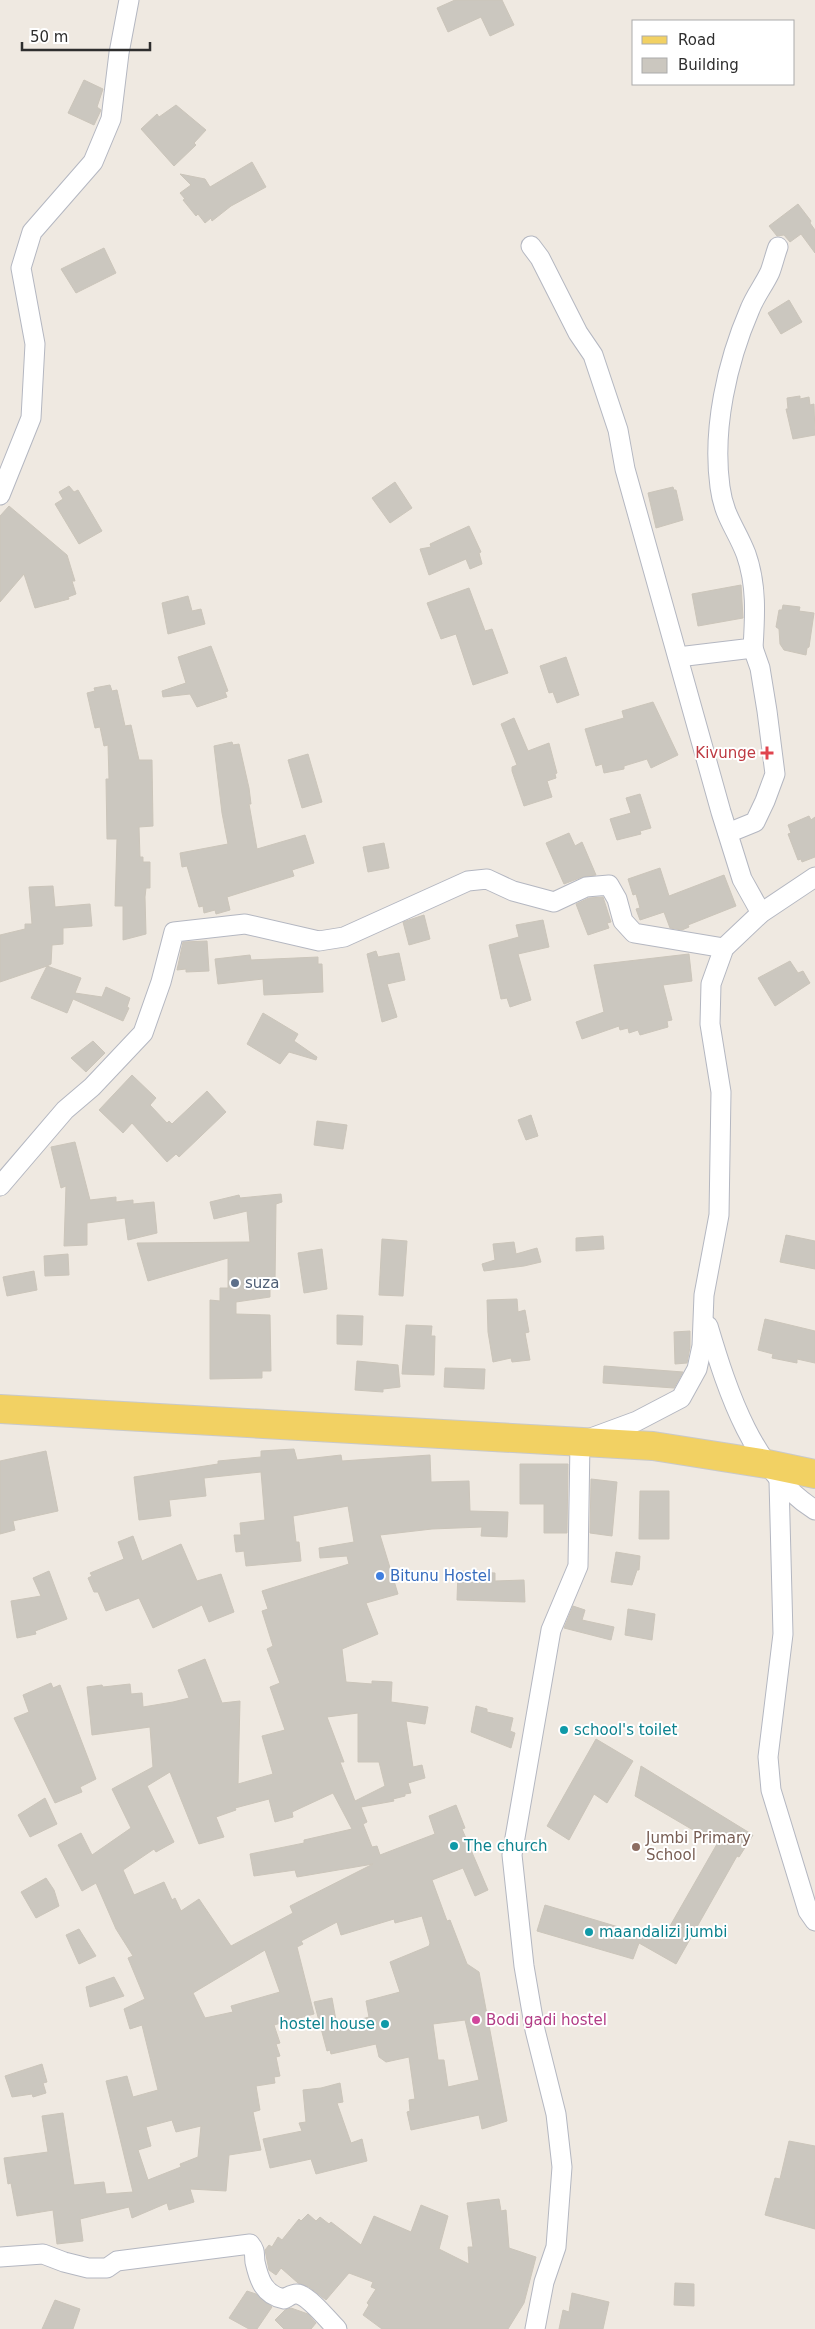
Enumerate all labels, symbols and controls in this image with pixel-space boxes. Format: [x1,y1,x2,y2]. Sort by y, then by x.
scale bar [22,20,150,52]
legend [632,20,795,85]
text: 50 m [30,28,68,46]
text: Road [678,31,716,49]
text: Building [678,56,739,74]
place label: Kivunge [695,744,756,762]
marker: Kivunge [760,746,774,760]
place label: suza [245,1274,279,1292]
marker: suza [229,1277,241,1289]
place label: Bitunu Hostel [390,1567,491,1585]
marker: Bitunu Hostel [374,1570,386,1582]
place label: school's toilet [574,1721,677,1739]
marker: school's toilet [558,1724,570,1736]
place label: Jumbi Primary School [645,1829,751,1864]
place label: The church [463,1837,548,1855]
marker: The church [448,1840,460,1852]
marker: Jumbi Primary School [630,1841,642,1853]
place label: maandalizi jumbi [599,1923,727,1941]
marker: maandalizi jumbi [583,1926,595,1938]
place label: Bodi gadi hostel [486,2011,607,2029]
marker: Bodi gadi hostel [470,2014,482,2026]
place label: hostel house [279,2015,375,2033]
marker: hostel house [379,2018,391,2030]

